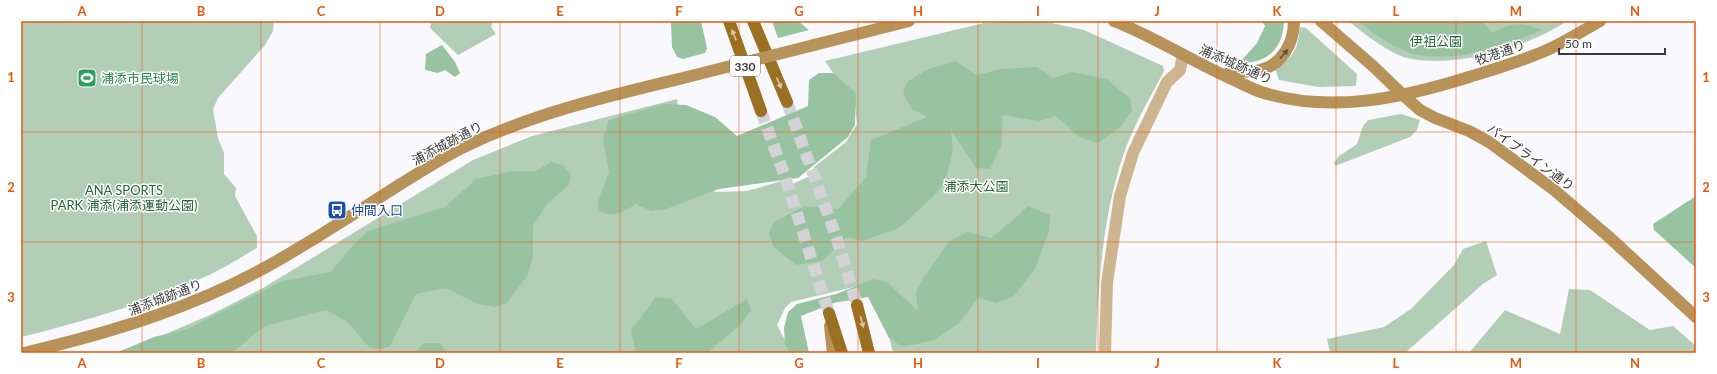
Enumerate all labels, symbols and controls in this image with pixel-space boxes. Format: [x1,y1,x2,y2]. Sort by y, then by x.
text: A [76,3,87,19]
text: B [197,3,206,19]
text: C [317,3,326,19]
text: D [435,3,445,19]
text: E [556,3,564,19]
text: F [675,3,683,19]
text: G [794,3,804,19]
text: H [913,3,923,19]
text: I [1036,3,1040,19]
text: J [1154,3,1160,19]
text: K [1273,3,1283,19]
text: L [1393,3,1400,19]
text: M [1510,3,1522,19]
text: N [1630,3,1640,19]
one-way arrow [730,28,736,40]
scale bar [1559,30,1665,56]
park label: 伊祖公園 [1410,33,1462,49]
street label: 牧港通り [1473,36,1527,68]
text: 50 m [1565,36,1592,51]
street label: 浦添城跡通り [1197,41,1275,87]
one-way arrow [1279,48,1288,59]
road number: 330 [730,56,760,76]
sports icon: 浦添市民球場 [76,67,98,89]
text: 1 [7,69,15,85]
text: 1 [1702,69,1710,85]
place label: 浦添市民球場 [101,70,179,86]
one-way arrow [776,77,782,89]
street label: 浦添城跡通り [409,118,485,168]
street label: パイプライン通り [1484,120,1578,194]
park label: 浦添大公園 [943,178,1009,194]
text: 2 [7,179,15,195]
text: 2 [1702,179,1710,195]
park label: ANA SPORTS PARK 浦添(浦添運動公園) [51,182,198,213]
bus stop icon: 仲間入口 [326,199,348,221]
place label: 仲間入口 [351,202,403,218]
street label: 浦添城跡通り [126,276,204,318]
text: 3 [7,289,15,305]
text: 3 [1702,289,1710,305]
one-way arrow [859,316,865,328]
text: A [76,355,87,371]
text: B [197,355,206,371]
text: C [317,355,326,371]
text: D [435,355,445,371]
text: E [556,355,564,371]
text: F [675,355,683,371]
text: G [794,355,804,371]
text: H [913,355,923,371]
text: I [1036,355,1040,371]
text: J [1154,355,1160,371]
text: K [1273,355,1283,371]
text: L [1393,355,1400,371]
text: M [1510,355,1522,371]
text: N [1630,355,1640,371]

